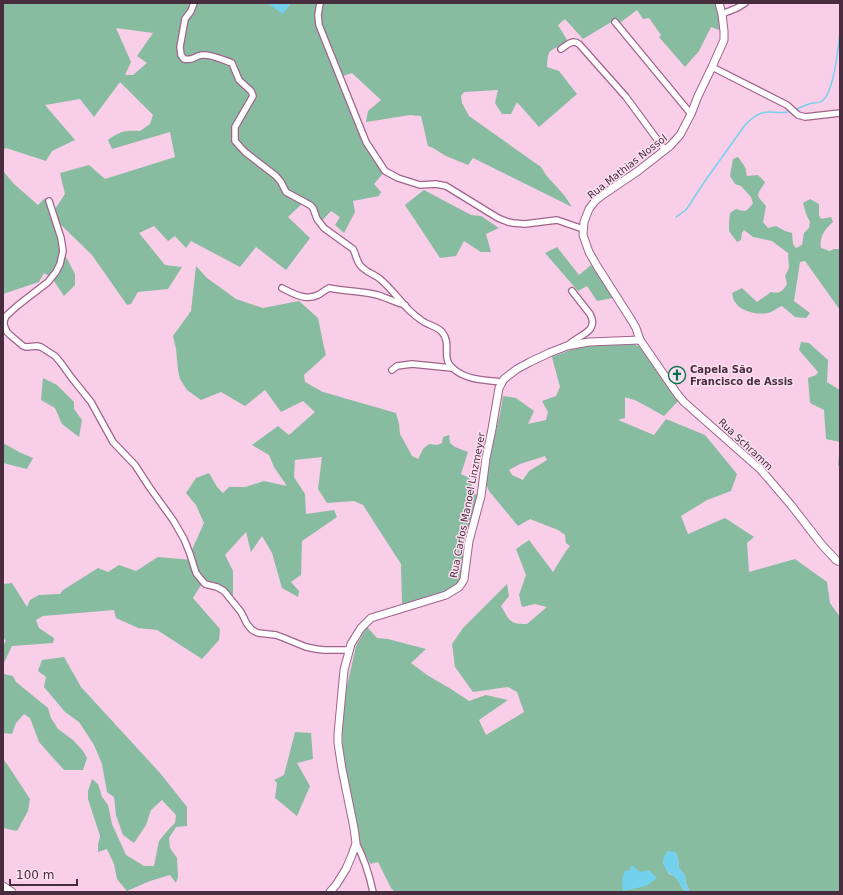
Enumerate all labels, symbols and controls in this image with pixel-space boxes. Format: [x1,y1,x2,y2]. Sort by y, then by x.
street label: Rua Mathias Nossol [586,132,669,201]
place label: Capela São Francisco de Assis [690,364,793,387]
church icon: Capela São Francisco de Assis [667,365,687,385]
street label: Rua Schramm [716,416,775,472]
street label: Rua Carlos Manoel Linzmeyer [448,431,487,579]
scale bar [10,861,77,887]
text: 100 m [16,868,54,882]

